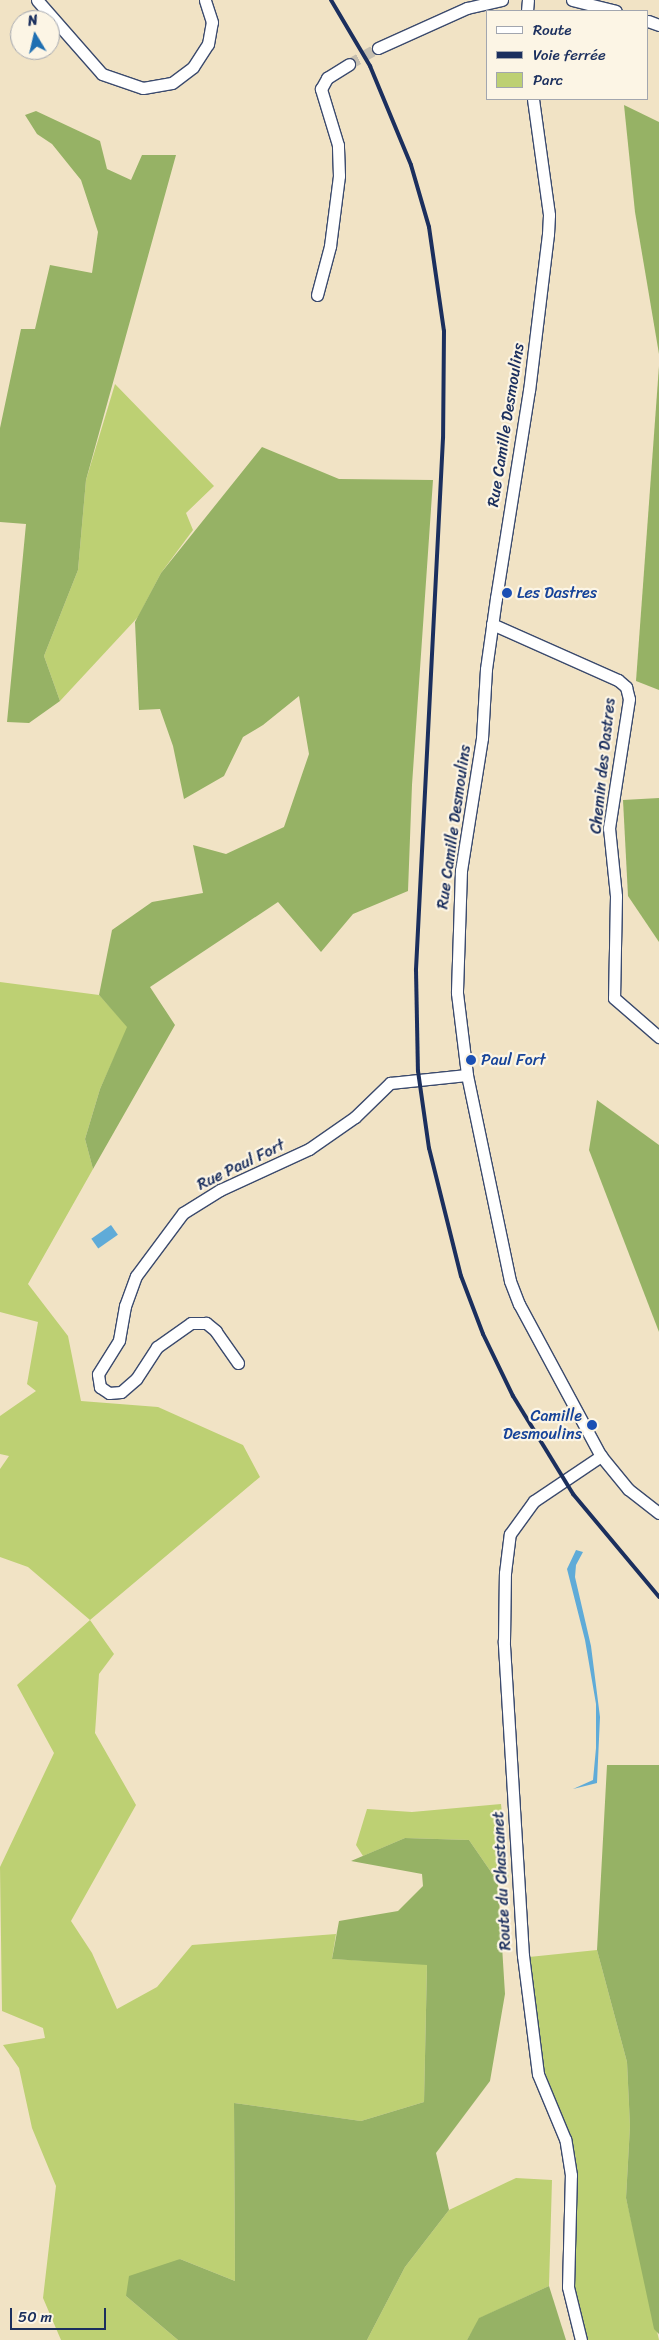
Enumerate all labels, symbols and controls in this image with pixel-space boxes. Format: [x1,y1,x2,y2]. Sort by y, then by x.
text: N [26,8,39,34]
north arrow [10,10,60,60]
legend [487,10,649,100]
text: Route [533,17,572,43]
text: Voie ferrée [533,42,606,68]
text: Parc [533,67,563,93]
street label: Rue Camille Desmoulins [484,342,528,508]
place label: Les Dastres [517,583,598,603]
marker: Les Dastres [501,587,513,599]
street label: Chemin des Dastres [586,696,620,836]
street label: Rue Camille Desmoulins [433,744,475,910]
place label: Paul Fort [481,1050,546,1070]
marker: Paul Fort [465,1054,477,1066]
street label: Rue Paul Fort [194,1135,288,1195]
place label: Camille Desmoulins [503,1406,582,1444]
marker: Camille Desmoulins [586,1419,598,1431]
street label: Route du Chastanet [489,1812,515,1950]
scale bar [12,2298,109,2330]
text: 50 m [18,2304,52,2330]

